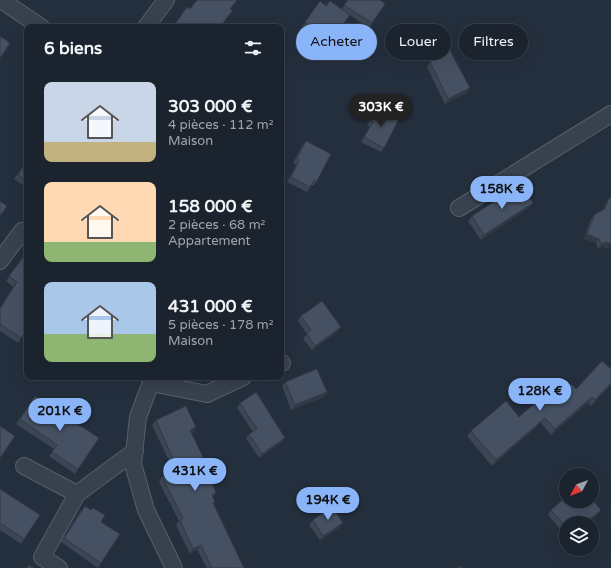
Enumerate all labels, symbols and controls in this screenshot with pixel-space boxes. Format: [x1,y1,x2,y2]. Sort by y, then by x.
chip: Acheter [296,24,377,60]
chip: Louer [385,24,451,60]
chip: Filtres [459,24,528,60]
icon: filters [242,37,264,59]
text: 6 biens [44,38,102,59]
pin: 303K € [348,94,414,128]
text: 303 000 € [168,96,253,117]
icon: home [76,98,124,146]
text: 303K € [358,99,404,115]
text: 4 pièces · 112 m² [168,117,274,133]
text: Maison [168,133,213,149]
pin: 158K € [469,176,535,210]
text: 158K € [479,181,525,197]
text: 158 000 € [168,196,253,217]
icon: home [76,198,124,246]
text: 2 pièces · 68 m² [168,217,265,233]
text: Appartement [168,233,251,249]
text: 431 000 € [168,296,253,317]
icon: home [76,298,124,346]
text: 5 pièces · 178 m² [168,317,274,333]
text: Maison [168,333,213,349]
pin: 128K € [507,378,573,412]
text: 128K € [517,383,563,399]
pin: 201K € [27,398,93,432]
text: 201K € [37,403,83,419]
pin: 431K € [162,458,228,492]
text: 431K € [172,463,218,479]
north arrow [559,468,599,508]
map controls [559,468,599,556]
pin: 194K € [295,487,361,521]
text: 194K € [305,492,351,508]
button: layers [559,516,599,556]

